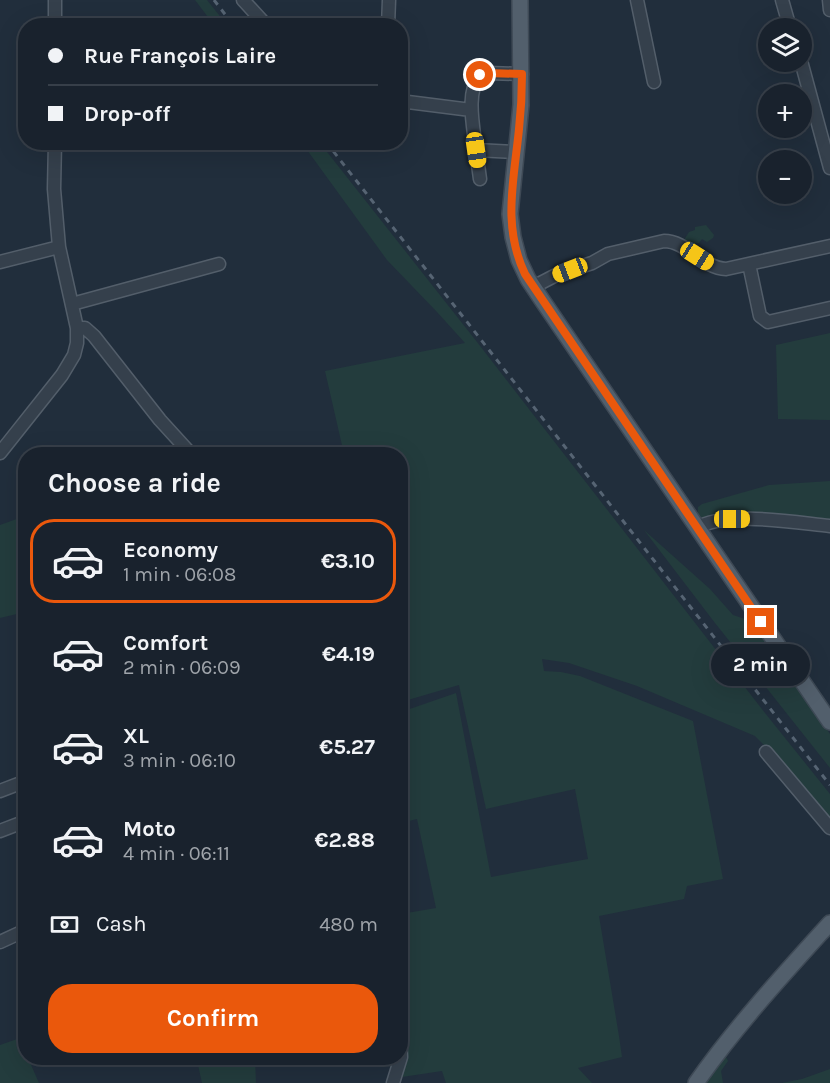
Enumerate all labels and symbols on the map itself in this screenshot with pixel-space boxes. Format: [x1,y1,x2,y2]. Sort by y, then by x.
route start [466,61,493,88]
car [465,131,487,169]
car [677,239,717,273]
car [550,255,590,285]
car [714,510,750,528]
route end [747,608,774,635]
callout: 2 min [712,643,810,685]

